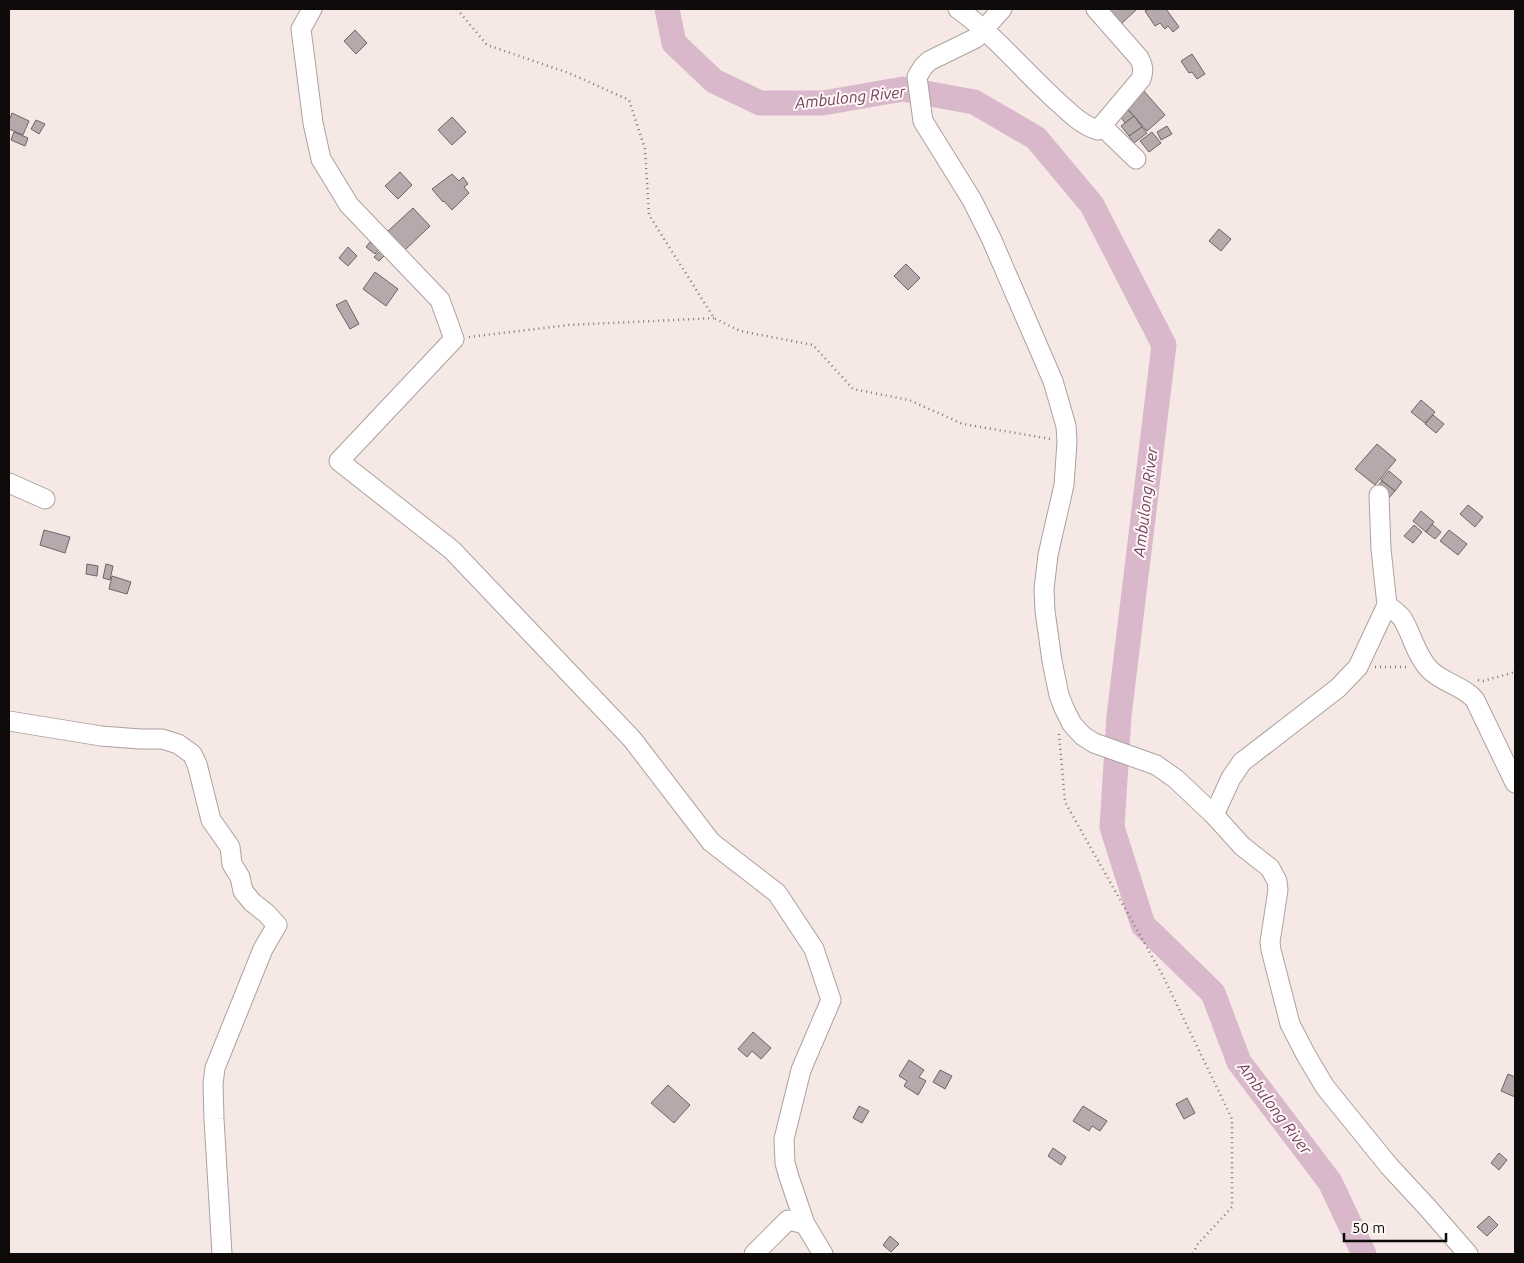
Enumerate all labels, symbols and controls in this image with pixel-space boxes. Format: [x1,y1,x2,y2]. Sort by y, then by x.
water label: Ambulong River [793,82,907,112]
water label: Ambulong River [1129,445,1161,559]
water label: Ambulong River [1234,1058,1316,1158]
scale bar [1344,1210,1446,1242]
text: 50 m [1352,1219,1385,1236]

